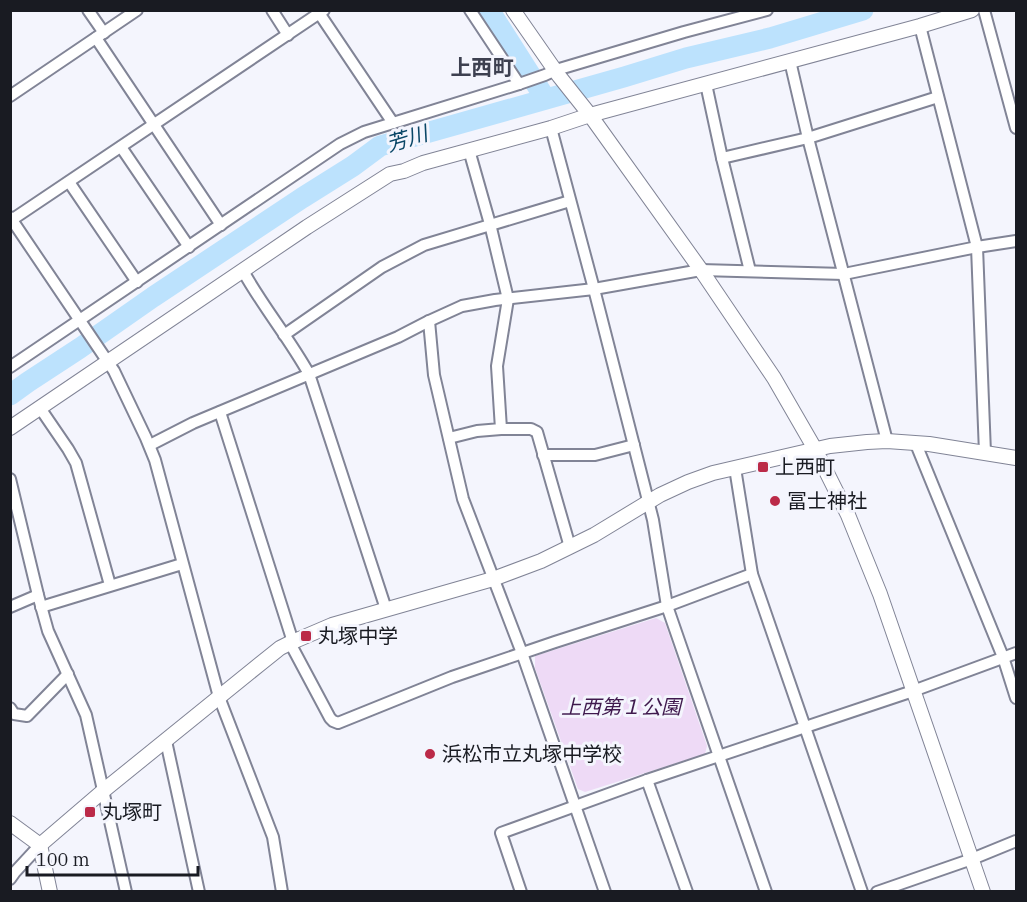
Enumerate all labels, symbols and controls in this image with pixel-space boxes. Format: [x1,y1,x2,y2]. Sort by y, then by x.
district label: 上西町 [451,53,514,81]
water label: 芳川 [383,118,433,158]
place label: 上西町 [775,453,835,480]
marker: 上西町 [756,460,770,474]
place label: 冨士神社 [787,487,867,514]
marker: 冨士神社 [768,494,782,508]
place label: 丸塚中学 [318,622,398,649]
marker: 丸塚中学 [299,629,313,643]
park label: 上西第１公園 [561,693,684,720]
place label: 浜松市立丸塚中学校 [442,740,622,767]
marker: 浜松市立丸塚中学校 [423,747,437,761]
place label: 丸塚町 [102,798,162,825]
marker: 丸塚町 [83,805,97,819]
scale bar [27,839,198,877]
text: 100 m [36,848,90,871]

